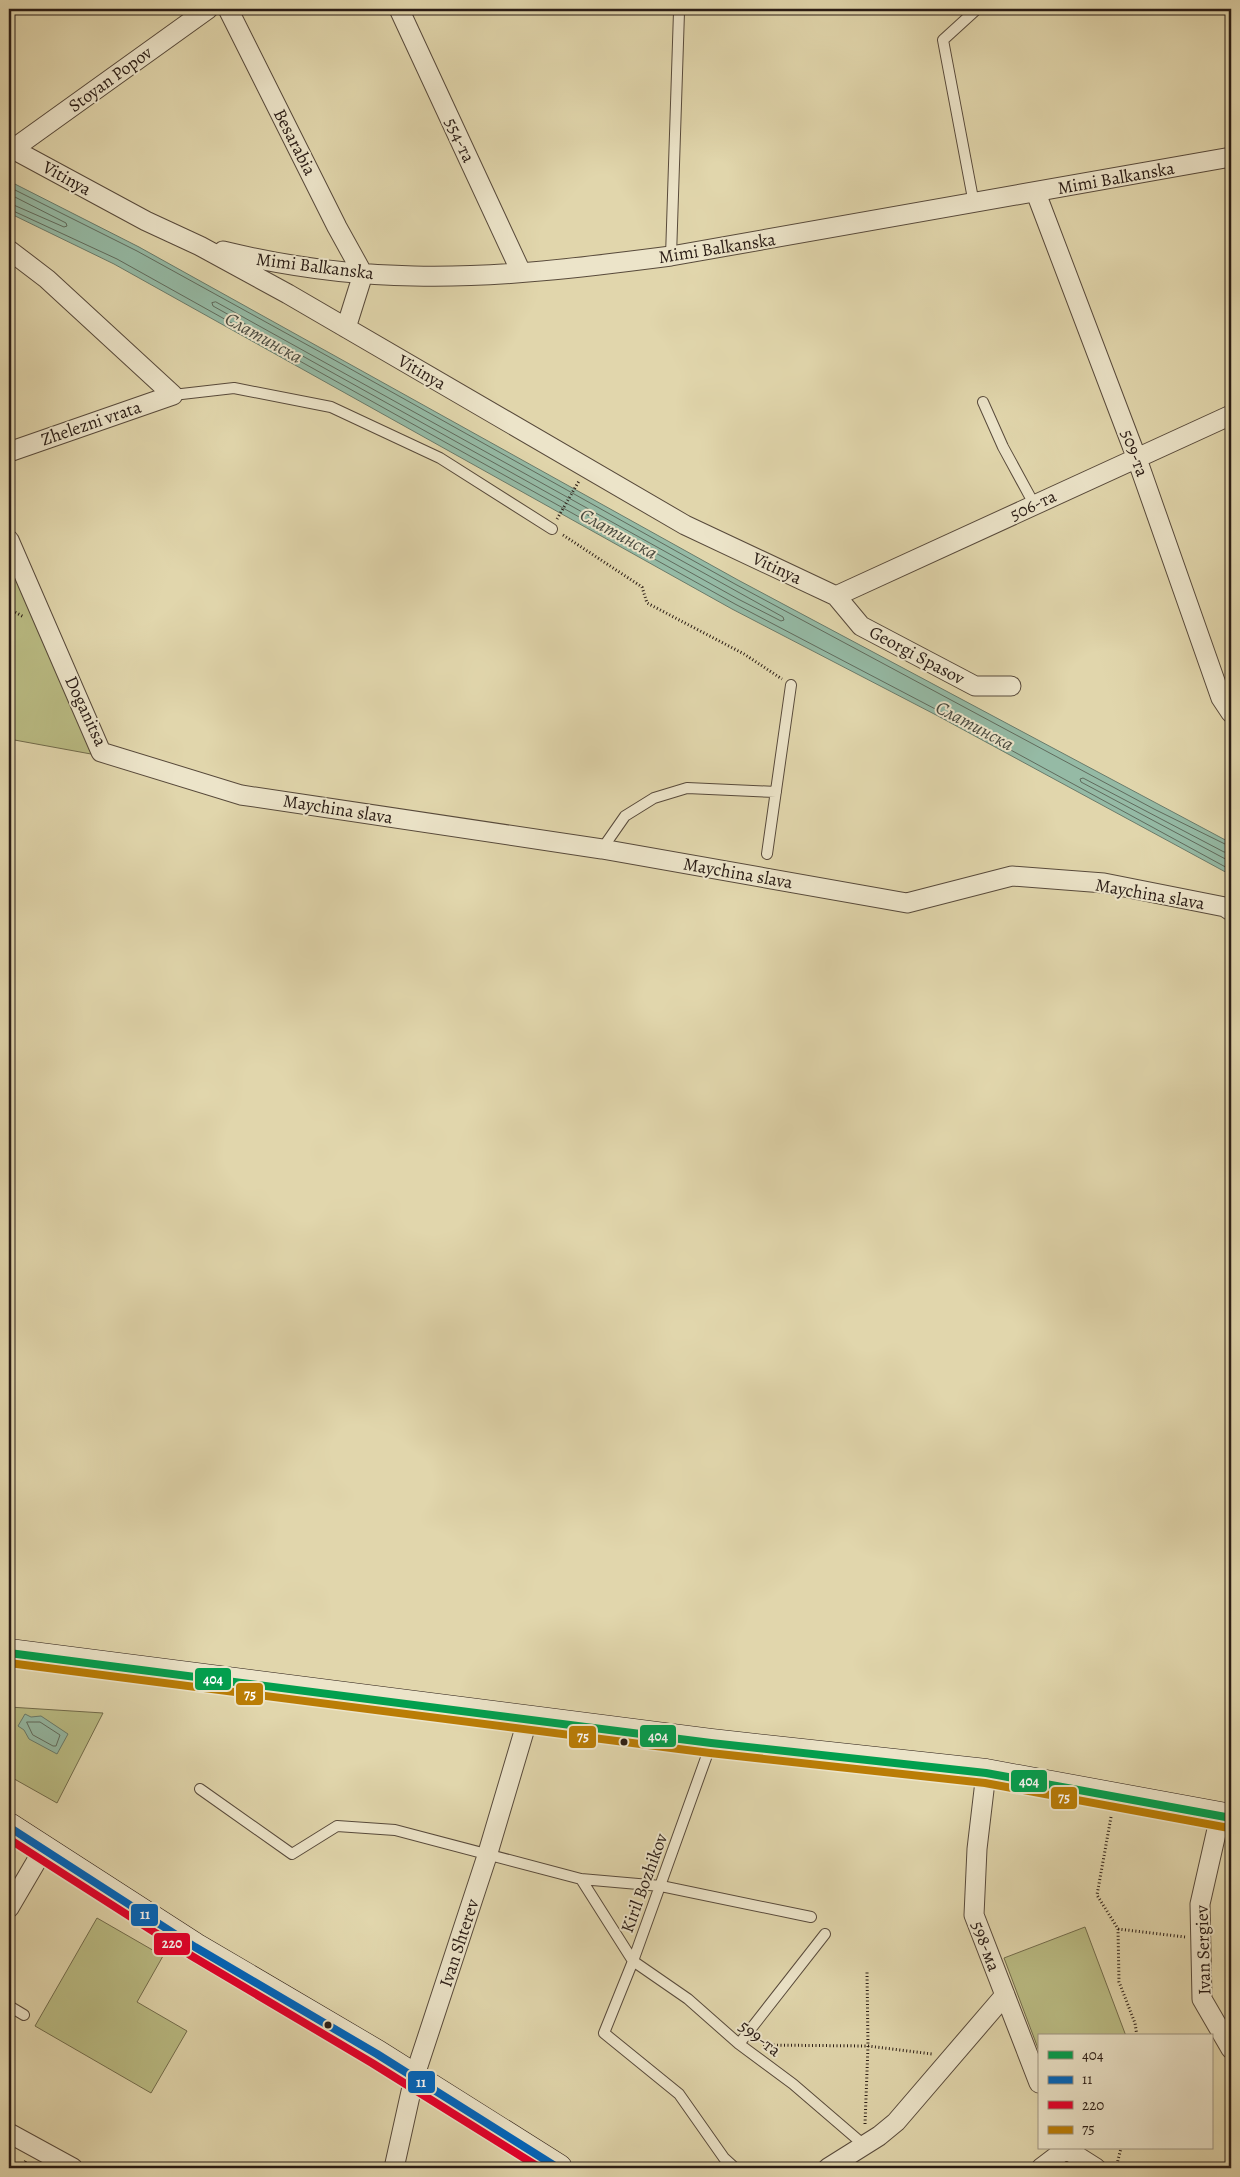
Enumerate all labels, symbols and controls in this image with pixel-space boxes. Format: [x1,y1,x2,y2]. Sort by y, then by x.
street label: Stoyan Popov [63,40,157,118]
street label: Besarabia [268,104,322,180]
street label: 554-та [439,114,481,167]
street label: Vitinya [38,154,96,201]
street label: Mimi Balkanska [1056,156,1177,200]
street label: Mimi Balkanska [657,227,778,269]
street label: Mimi Balkanska [255,247,376,285]
water label: Слатинска [220,306,307,370]
street label: Vitinya [393,348,451,396]
street label: Zhelezni vrata [38,394,145,451]
street label: 509-та [1115,426,1155,481]
street label: 506-та [1006,484,1061,526]
water label: Слатинска [575,502,662,566]
street label: Vitinya [747,546,806,590]
street label: Georgi Spasov [865,620,970,691]
street label: Doganitsa [59,672,113,751]
water label: Слатинска [931,694,1018,757]
street label: Maychina slava [281,788,395,830]
street label: Maychina slava [681,852,795,895]
street label: Maychina slava [1093,873,1207,916]
line badge: 404 [194,1667,232,1691]
text: 404 [203,1670,224,1689]
line badge: 75 [235,1682,264,1706]
text: 75 [244,1685,256,1704]
line badge: 404 [639,1724,677,1748]
line badge: 75 [568,1725,597,1749]
text: 75 [577,1727,589,1746]
text: 404 [648,1727,669,1746]
unlabelled marker [619,1737,629,1747]
line badge: 404 [1010,1769,1048,1793]
text: 404 [1019,1772,1040,1791]
line badge: 75 [1050,1786,1078,1810]
text: 75 [1058,1788,1070,1807]
street label: Kiril Bozhikov [615,1829,673,1936]
street label: Ivan Shterev [433,1895,485,1990]
line badge: 11 [130,1903,159,1927]
street label: Ivan Sergiev [1189,1904,1217,1995]
text: 11 [140,1905,150,1924]
street label: 598-ма [966,1918,1006,1975]
line badge: 220 [153,1932,191,1956]
text: 220 [162,1934,182,1953]
street label: 599-та [734,2014,787,2062]
unlabelled marker [323,2020,333,2030]
legend [1038,2034,1212,2150]
text: 404 [1082,2045,1104,2065]
text: 11 [1082,2069,1092,2089]
line badge: 11 [407,2070,436,2094]
text: 11 [416,2073,426,2092]
text: 220 [1082,2095,1104,2115]
text: 75 [1082,2119,1095,2139]

